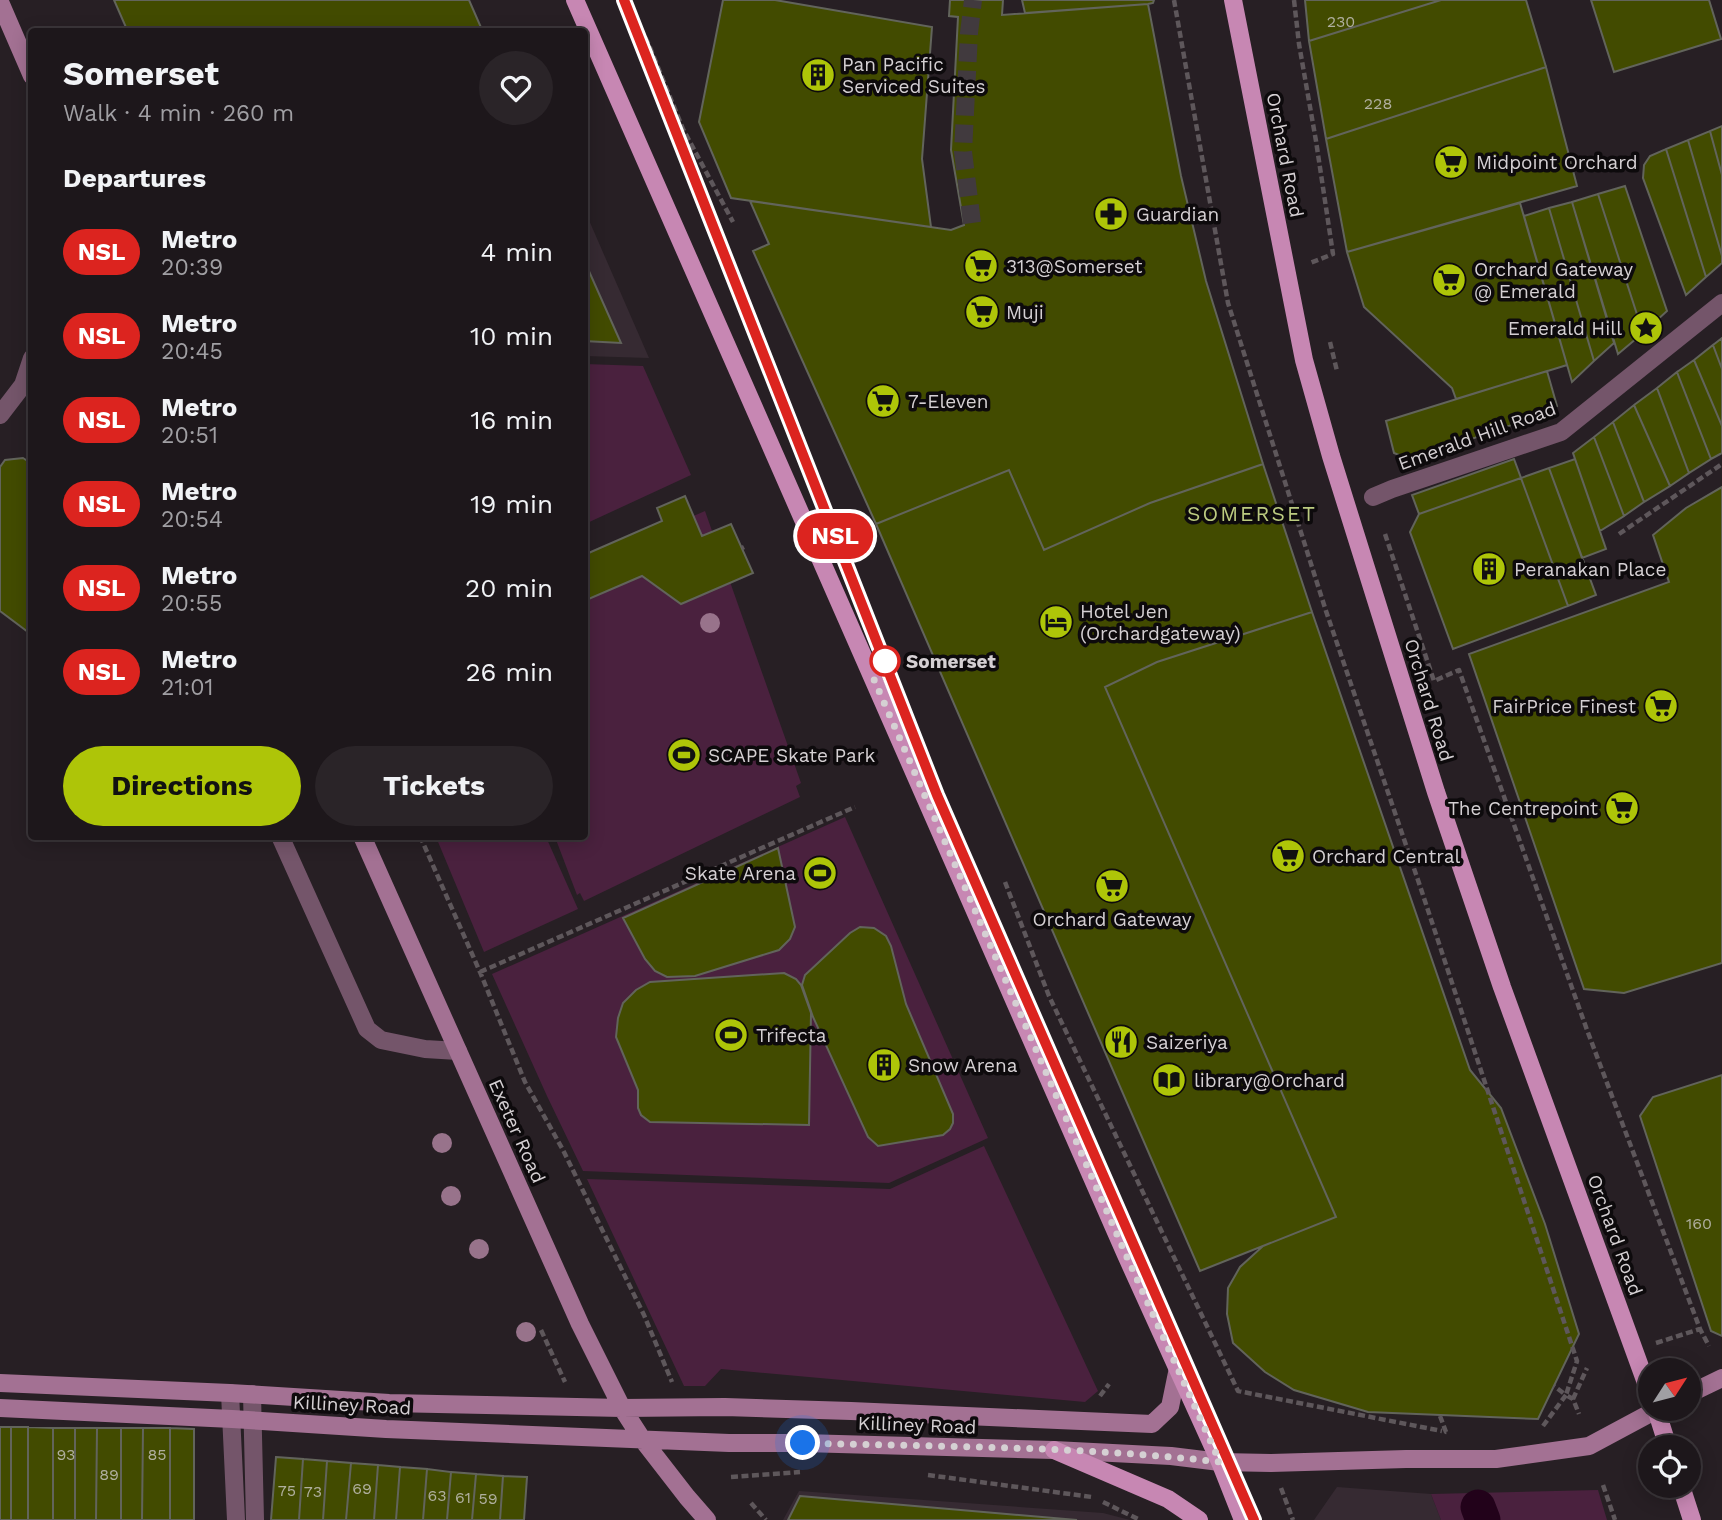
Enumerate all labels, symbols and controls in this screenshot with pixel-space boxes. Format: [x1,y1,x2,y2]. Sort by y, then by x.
house number: 230 [1327,12,1355,31]
button: heart [479,51,553,125]
place label: Pan Pacific Serviced Suites [842,53,986,98]
text: Somerset [63,54,219,93]
building icon: Pan Pacific Serviced Suites [799,56,837,94]
street label: Orchard Road [1262,90,1308,220]
house number: 228 [1364,94,1392,113]
text: Walk · 4 min · 260 m [63,100,294,127]
supermarket icon: Midpoint Orchard [1432,143,1470,181]
place label: Midpoint Orchard [1476,151,1638,174]
text: Departures [63,163,206,193]
pharmacy icon: Guardian [1092,195,1130,233]
place label: Guardian [1136,203,1219,226]
text: Metro [161,224,237,254]
text: 4 min [480,237,553,267]
text: NSL [78,238,125,266]
supermarket icon: 313@Somerset [962,247,1000,285]
text: 20:39 [161,254,223,281]
place label: 313@Somerset [1006,255,1142,278]
place label: Orchard Gateway @ Emerald [1474,258,1633,303]
supermarket icon: Orchard Gateway @ Emerald [1430,261,1468,299]
supermarket icon: Muji [963,293,1001,331]
place label: Muji [1006,301,1044,324]
text: Metro [161,308,237,338]
place icon: Emerald Hill [1627,309,1665,347]
place label: Emerald Hill [1508,317,1622,340]
text: 10 min [470,321,553,351]
text: NSL [78,322,125,350]
text: 20:45 [161,338,223,365]
supermarket icon: 7-Eleven [864,382,902,420]
place label: 7-Eleven [908,390,989,413]
text: Metro [161,392,237,422]
street label: Emerald Hill Road [1395,397,1559,475]
text: 16 min [470,405,553,435]
text: NSL [78,406,125,434]
text: 20:51 [161,422,218,449]
text: Metro [161,476,237,506]
text: 19 min [470,489,553,519]
text: NSL [78,490,125,518]
district label: SOMERSET [1187,501,1317,526]
text: 20:54 [161,506,223,533]
line badge: NSL [795,513,875,559]
text: NSL [811,522,859,550]
building icon: Peranakan Place [1470,550,1508,588]
place label: Peranakan Place [1514,558,1666,581]
text: Metro [161,560,237,590]
text: 20 min [465,573,553,603]
text: NSL [78,574,125,602]
text: 20:55 [161,590,222,617]
place label: Hotel Jen (Orchardgateway) [1080,600,1241,645]
hotel icon: Hotel Jen (Orchardgateway) [1037,603,1075,641]
street label: Orchard Road [1399,636,1459,764]
text: Metro [161,644,237,674]
marker: Somerset [870,646,900,676]
place label: Somerset [906,650,996,673]
text: 26 min [465,657,553,687]
text: NSL [78,658,125,686]
text: 21:01 [161,674,213,701]
supermarket icon: FairPrice Finest [1642,687,1680,725]
place label: FairPrice Finest [1492,695,1636,718]
sports icon: SCAPE Skate Park [665,736,703,774]
place label: SCAPE Skate Park [708,744,876,767]
button: Directions [63,746,301,826]
button: Tickets [315,746,553,826]
supermarket icon: The Centrepoint [1603,789,1641,827]
place label: The Centrepoint [1448,797,1598,820]
supermarket icon: Orchard Central [1269,837,1307,875]
place label: Orchard Central [1312,845,1460,868]
sports icon: Skate Arena [801,854,839,892]
place label: Skate Arena [685,862,796,885]
supermarket icon: Orchard Gateway [1093,867,1131,905]
place label: Orchard Gateway [1032,908,1192,931]
sports icon: Trifecta [712,1016,750,1054]
restaurant icon: Saizeriya [1102,1023,1140,1061]
place label: Trifecta [756,1024,827,1047]
place label: Saizeriya [1146,1031,1228,1054]
building icon: Snow Arena [865,1046,903,1084]
place label: Snow Arena [908,1054,1018,1077]
library icon: library@Orchard [1150,1061,1188,1099]
place label: library@Orchard [1194,1069,1345,1092]
street label: Exeter Road [484,1075,550,1187]
street label: Orchard Road [1582,1171,1648,1299]
house number: 160 [1686,1214,1712,1233]
north arrow [1638,1358,1701,1421]
map controls [1638,1358,1701,1498]
street label: Killiney Road [292,1390,412,1420]
street label: Killiney Road [857,1411,977,1439]
your location [785,1425,820,1460]
button: locate [1638,1435,1701,1498]
house number: 93 [57,1445,75,1464]
house number: 85 [147,1445,167,1464]
house number: 89 [99,1465,119,1484]
house number: 69 [352,1479,372,1498]
house number: 75 [278,1481,296,1500]
house number: 73 [304,1482,322,1501]
house number: 63 [427,1486,447,1505]
house number: 61 [455,1488,471,1507]
house number: 59 [478,1489,498,1508]

